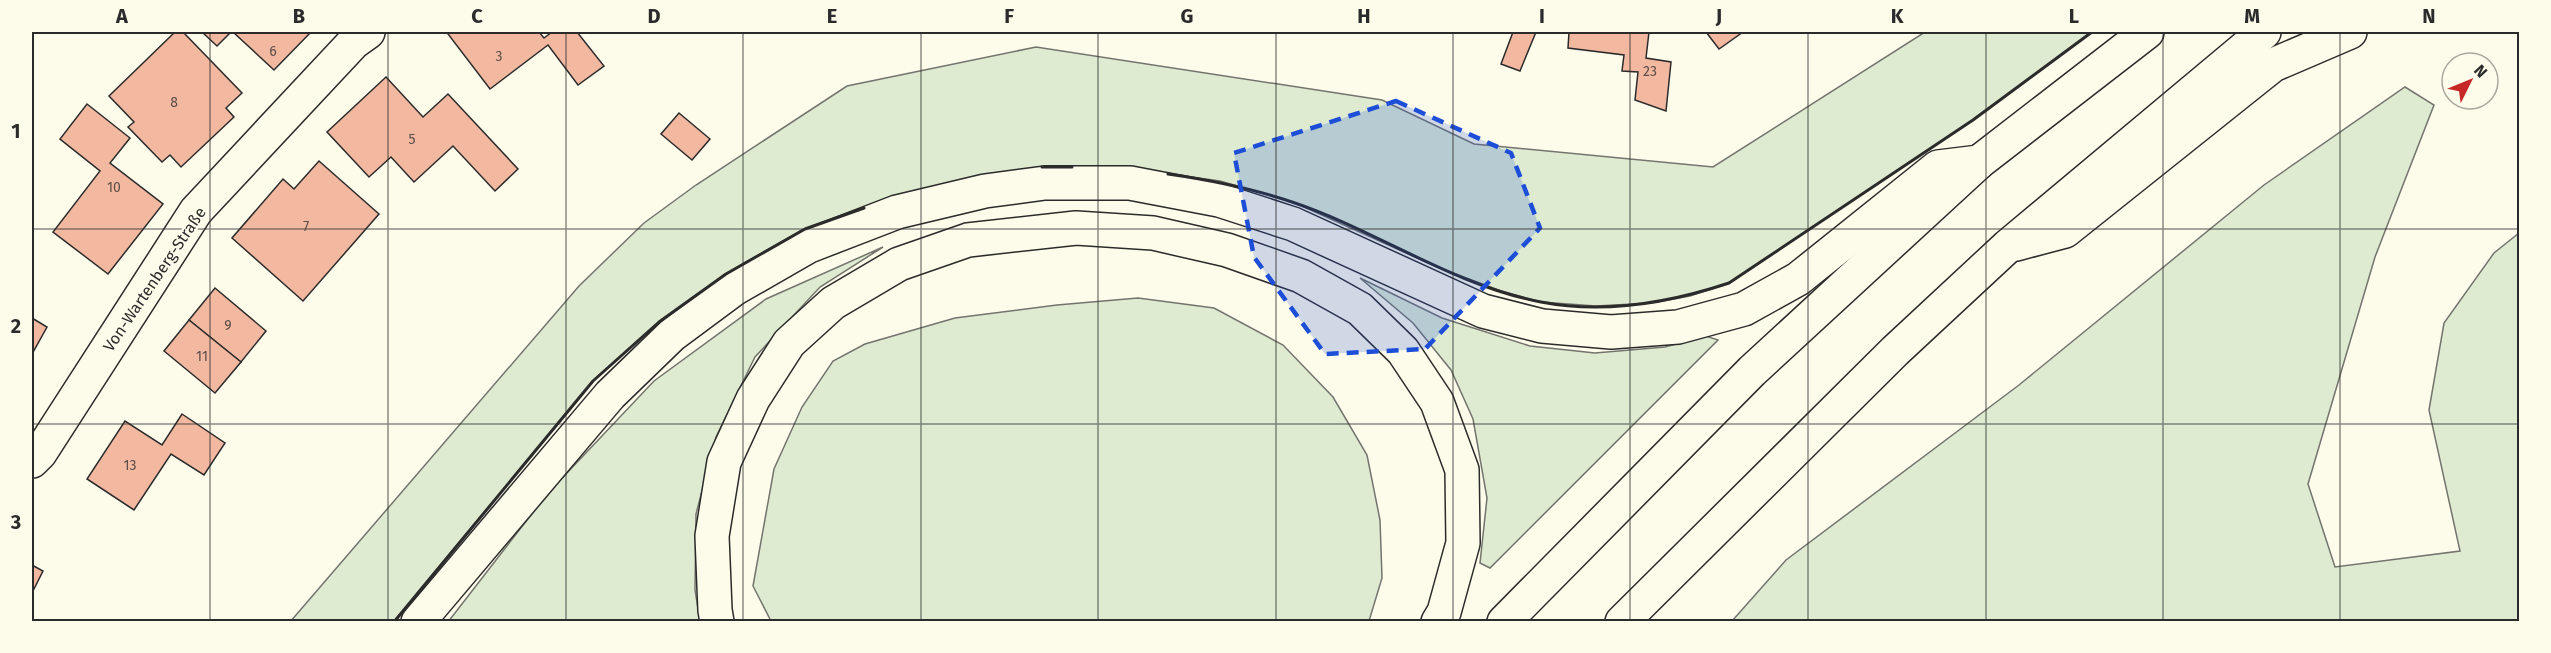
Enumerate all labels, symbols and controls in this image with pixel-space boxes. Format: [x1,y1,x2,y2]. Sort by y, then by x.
text: A [115,4,129,28]
text: B [293,4,305,28]
text: C [471,4,483,28]
text: D [647,4,661,28]
text: E [827,4,837,28]
text: F [1004,4,1014,28]
text: G [1181,4,1193,28]
text: H [1357,4,1371,28]
text: I [1539,4,1545,28]
text: J [1715,4,1722,28]
text: K [1891,4,1904,28]
text: L [2069,4,2079,28]
text: M [2244,4,2260,28]
text: N [2422,4,2436,28]
house number: 6 [269,43,277,60]
house number: 3 [496,48,503,65]
north arrow [2440,51,2500,111]
text: N [2470,61,2491,81]
house number: 23 [1643,63,1657,80]
house number: 8 [170,94,178,111]
text: 1 [11,119,21,143]
house number: 5 [408,131,416,148]
house number: 10 [107,179,121,196]
street label: Von-Wartenberg-Straße [99,203,210,355]
house number: 7 [303,218,309,235]
text: 2 [11,314,21,338]
house number: 9 [224,317,232,334]
house number: 11 [196,348,208,365]
house number: 13 [123,457,137,474]
text: 3 [10,510,21,534]

